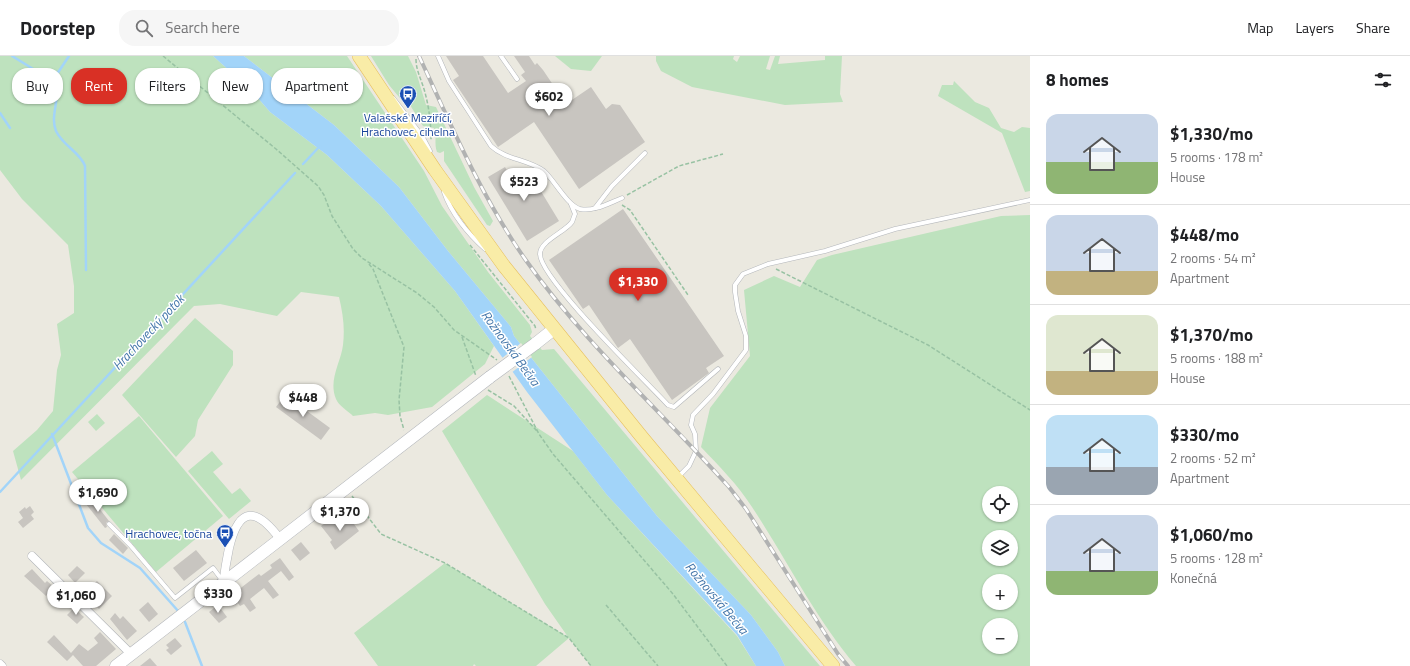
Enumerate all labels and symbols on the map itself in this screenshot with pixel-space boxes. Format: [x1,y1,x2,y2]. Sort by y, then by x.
pin: $602 [525,83,573,117]
bus stop icon: Valašské Meziříčí, Hrachovec, cihelna [398,84,418,109]
place label: Valašské Meziříčí, Hrachovec, cihelna [361,108,455,141]
pin: $523 [500,168,548,202]
pin: $1,330 [605,268,671,302]
water label: Hrachovecký potok [108,288,190,374]
water label: Rožnovská Bečva [477,306,546,391]
pin: $448 [279,384,327,418]
pin: $1,690 [65,479,131,513]
pin: $1,370 [307,498,373,532]
bus stop icon: Hrachovec, točna [215,523,235,548]
place label: Hrachovec, točna [125,524,212,543]
water label: Rožnovská Bečva [681,557,754,640]
pin: $330 [194,580,242,614]
pin: $1,060 [43,582,109,616]

